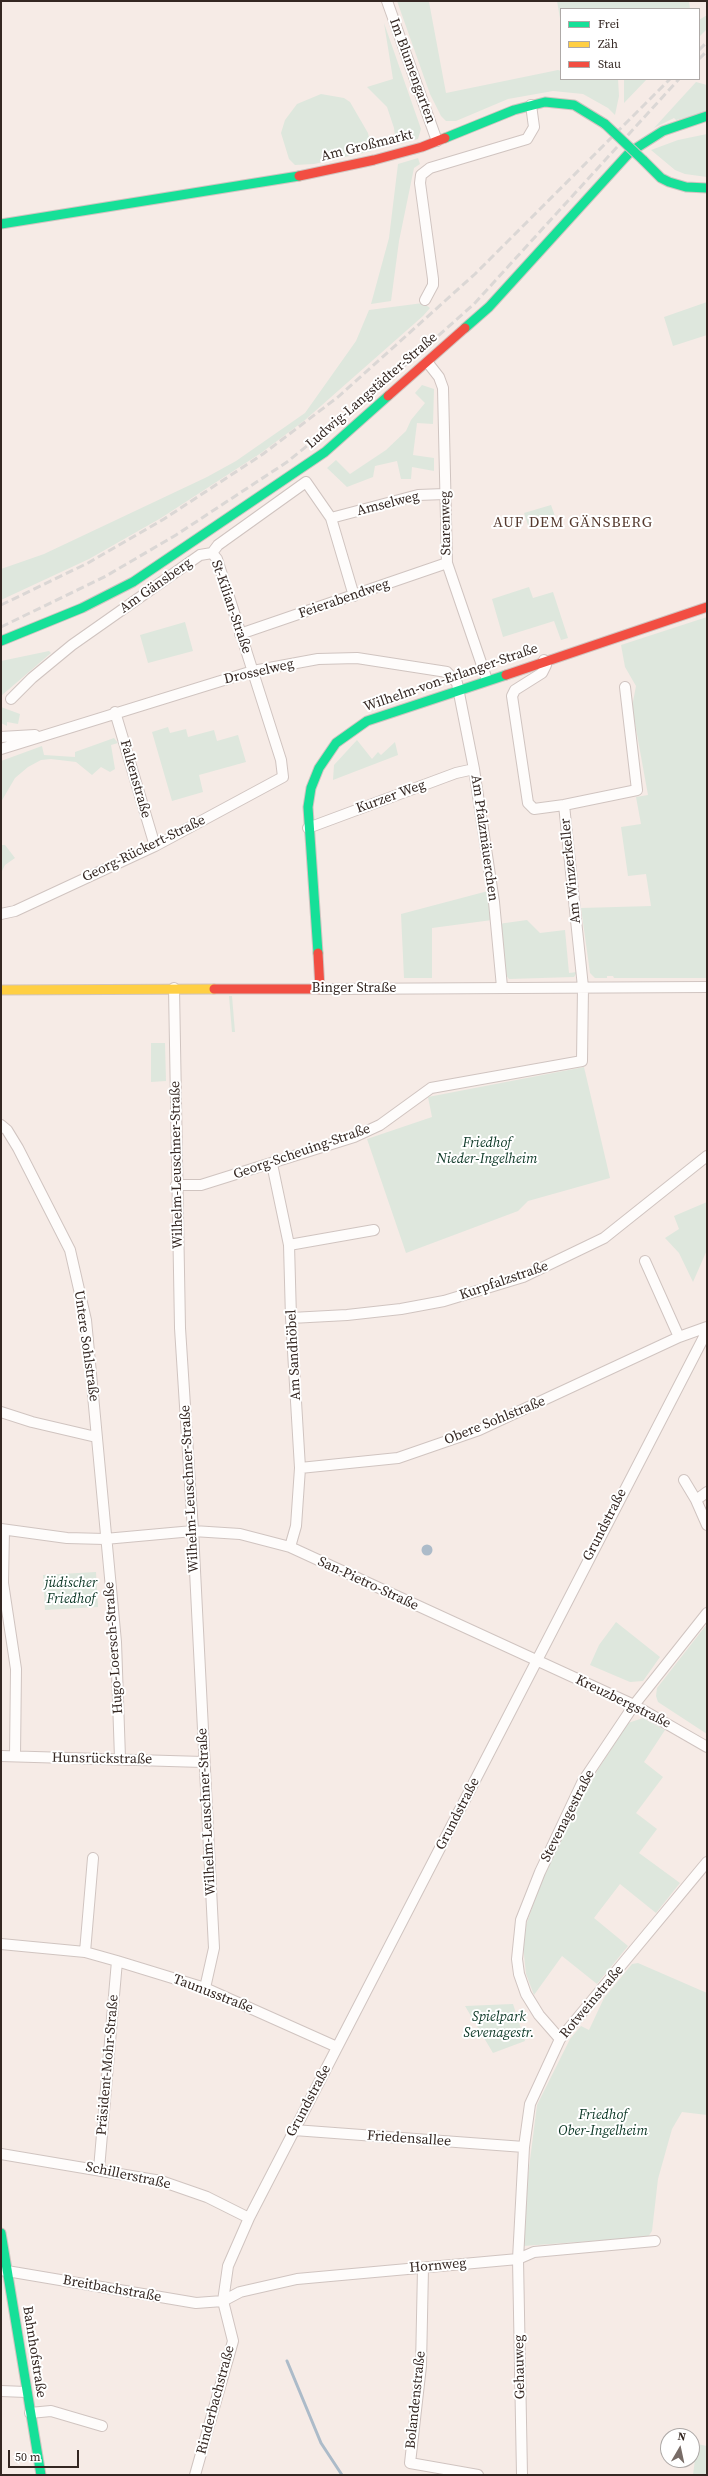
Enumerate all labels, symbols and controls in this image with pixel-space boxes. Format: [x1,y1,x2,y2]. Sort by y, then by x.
legend [560,8,700,80]
street label: Im Blumengarten [385,16,439,126]
text: Frei [598,16,619,32]
text: Zäh [598,36,618,52]
text: Stau [598,56,621,72]
street label: Am Großmarkt [319,126,415,166]
street label: Ludwig-Langstädter-Straße [303,329,441,453]
street label: Amselweg [355,488,421,520]
street label: Starenweg [437,491,455,555]
district label: AUF DEM GÄNSBERG [493,514,653,532]
street label: Am Gänsberg [117,555,195,617]
street label: St-Kilian-Straße [207,558,255,656]
street label: Feierabendweg [296,576,392,622]
street label: Wilhelm-von-Erlanger-Straße [362,640,540,716]
street label: Drosselweg [222,656,296,688]
street label: Falkenstraße [116,738,154,820]
street label: Am Pfalzmäuerchen [467,774,501,902]
street label: Kurzer Weg [354,777,428,817]
street label: Georg-Rückert-Straße [80,812,208,886]
street label: Am Winzerkeller [557,817,585,925]
street label: Binger Straße [312,980,396,996]
street label: Wilhelm-Leuschner-Straße [167,1081,187,1249]
street label: Georg-Scheuing-Straße [231,1121,373,1183]
park label: Friedhof Nieder-Ingelheim [437,1135,537,1168]
street label: Kurpfalzstraße [457,1258,551,1304]
street label: Untere Sohlstraße [70,1289,102,1403]
street label: Am Sandhöbel [283,1309,305,1401]
street label: Obere Sohlstraße [442,1393,548,1449]
street label: Wilhelm-Leuschner-Straße [177,1405,203,1573]
street label: Grundstraße [580,1486,630,1564]
street label: San-Pietro-Straße [315,1553,421,1615]
park label: jüdischer Friedhof [45,1575,97,1608]
street label: Hugo-Loersch-Straße [101,1581,127,1715]
street label: Kreuzbergstraße [573,1672,673,1732]
street label: Wilhelm-Leuschner-Straße [194,1728,220,1896]
street label: Hunsrückstraße [52,1750,152,1768]
street label: Stevenagestraße [538,1767,598,1865]
street label: Grundstraße [433,1775,483,1853]
street label: Rotweinstraße [557,1962,627,2042]
street label: Taunusstraße [170,1971,256,2017]
street label: Präsident-Mohr-Straße [93,1994,123,2136]
park label: Spielpark Sevenagestr. [464,2009,534,2042]
street label: Grundstraße [283,2062,335,2140]
park label: Friedhof Ober-Ingelheim [558,2107,648,2140]
street label: Friedensallee [366,2128,452,2150]
street label: Schillerstraße [84,2159,172,2193]
street label: Hornweg [409,2255,467,2277]
street label: Breitbachstraße [61,2272,163,2306]
street label: Bahnhofstraße [18,2305,50,2399]
street label: Gehauweg [511,2334,529,2400]
street label: Rinderbachstraße [193,2344,239,2456]
street label: Bolandenstraße [403,2350,429,2450]
north arrow [660,2428,700,2468]
text: N [677,2429,687,2445]
scale bar [10,2442,81,2468]
text: 50 m [15,2449,41,2465]

